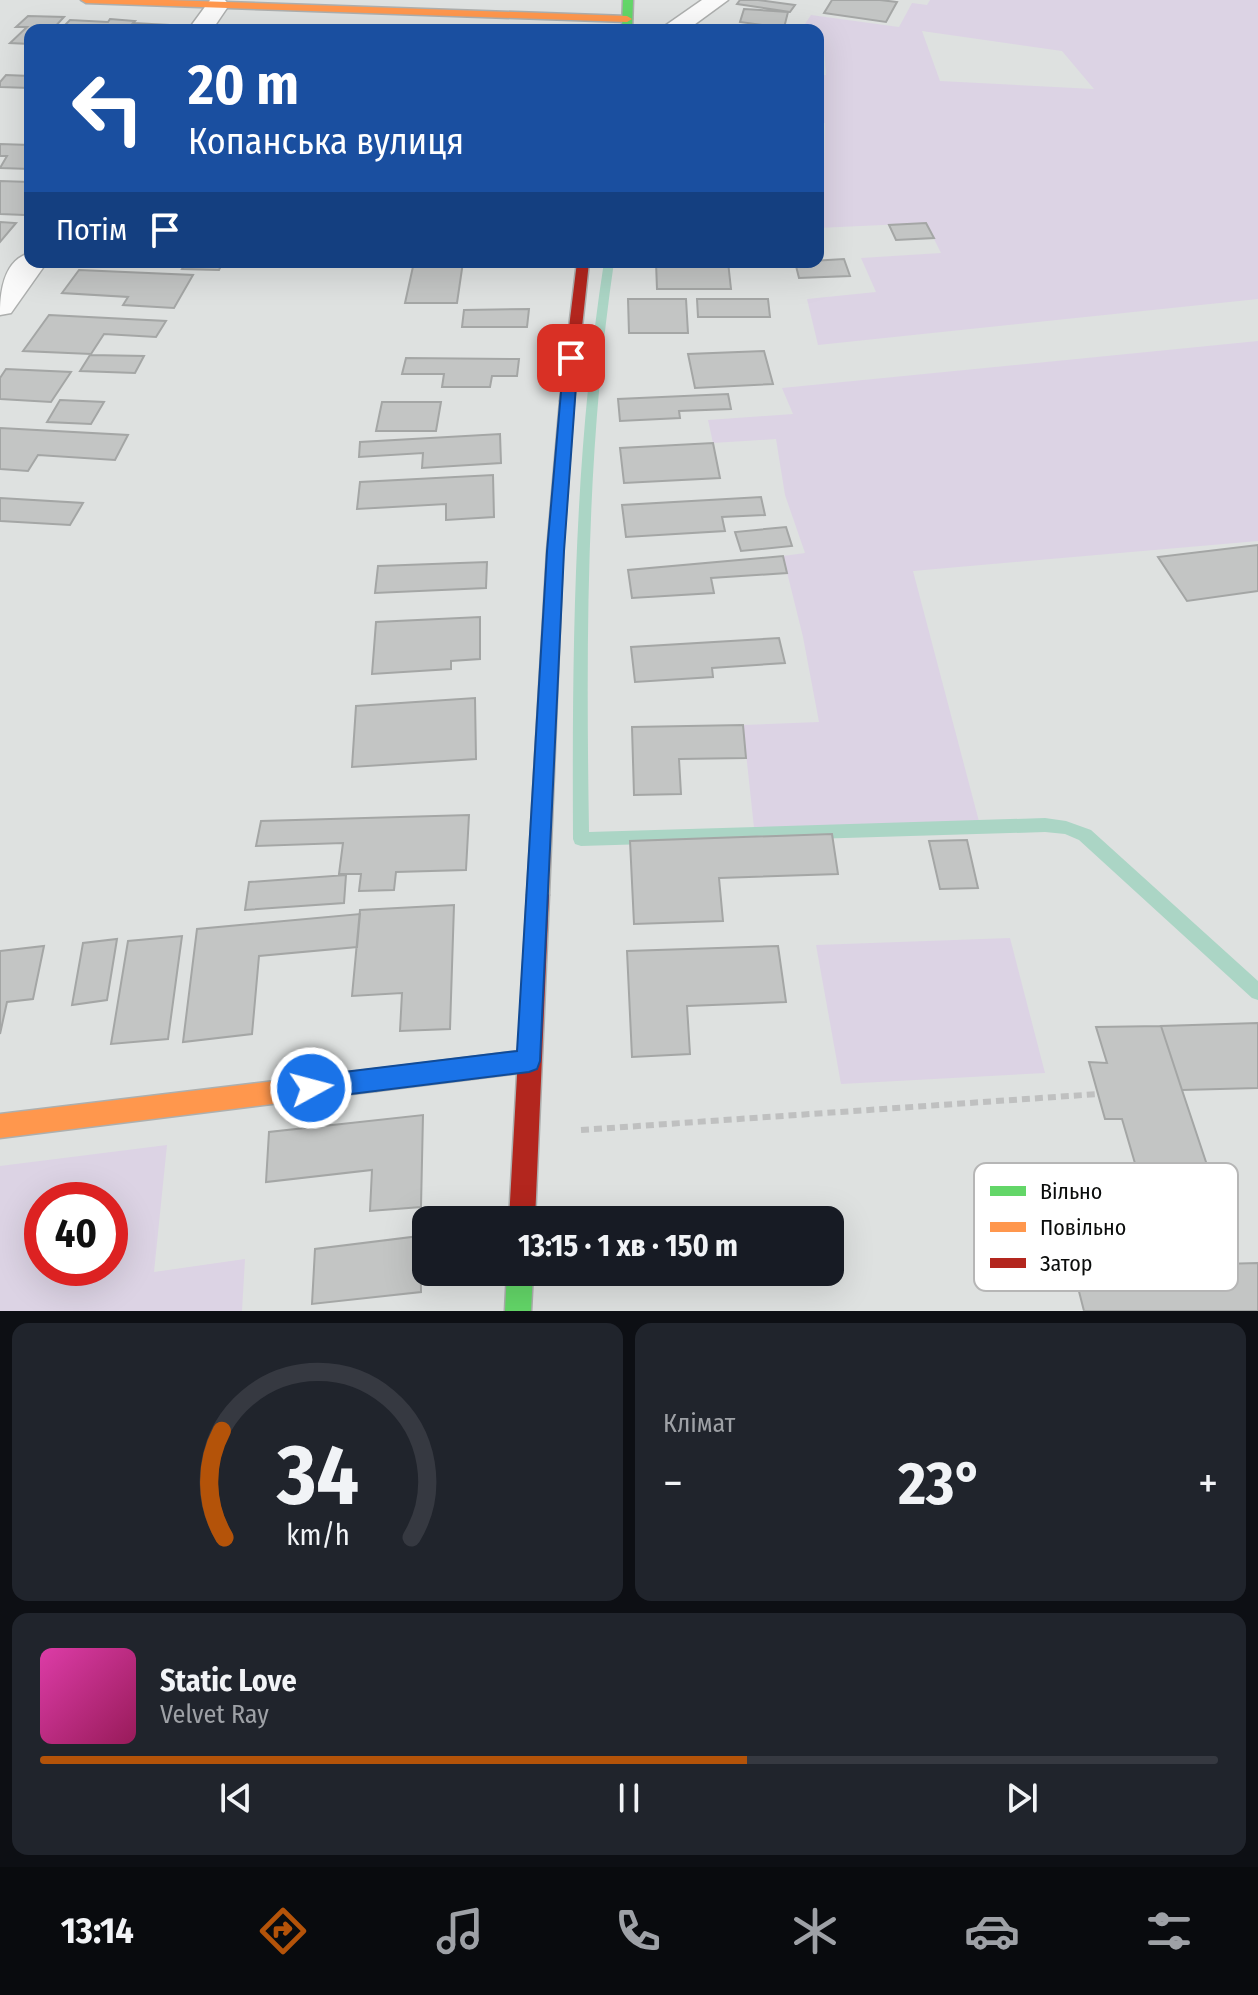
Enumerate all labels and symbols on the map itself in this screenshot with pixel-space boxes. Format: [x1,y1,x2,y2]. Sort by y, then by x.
pin [537,324,605,392]
position arrow [269,1046,353,1130]
legend [974,1163,1238,1291]
text: Вільно [1040,1178,1102,1205]
speed limit sign: 40 [24,1182,128,1286]
text: Повільно [1040,1214,1126,1241]
text: Затор [1040,1250,1092,1277]

